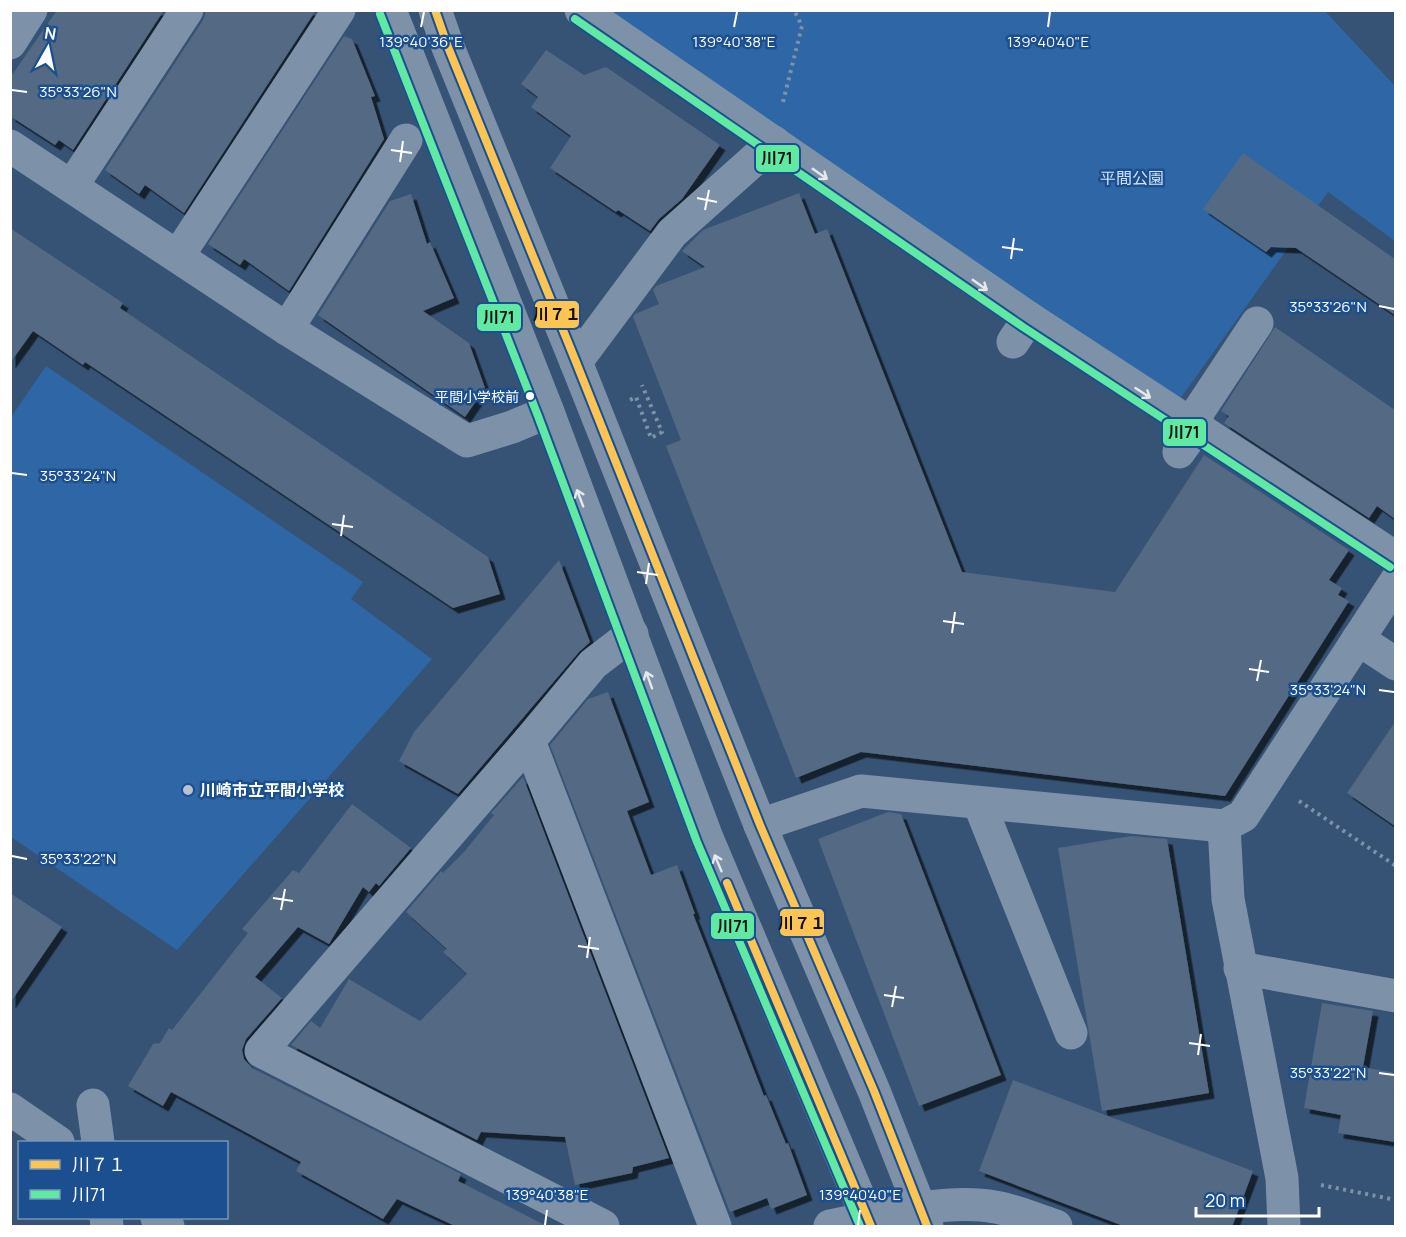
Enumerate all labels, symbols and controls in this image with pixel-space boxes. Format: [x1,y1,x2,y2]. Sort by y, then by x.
north arrow [18,18,78,78]
text: N [43,21,58,45]
text: 139°40'36"E [379,31,463,52]
text: 139°40'38"E [693,31,775,52]
text: 139°40'40"E [1007,31,1089,52]
text: 35°33'26"N [39,81,117,102]
line badge: 川71 [755,144,800,173]
text: 川71 [761,147,793,169]
park label: 平間公園 [1100,167,1164,189]
one-way arrow [811,168,827,180]
one-way arrow [972,279,988,291]
text: 35°33'26"N [1289,296,1367,317]
line badge: 川７１ [534,300,580,329]
line badge: 川71 [476,303,522,332]
text: 川７１ [533,303,581,325]
text: 川71 [483,306,515,328]
one-way arrow [1134,386,1151,399]
place label: 平間小学校前 [435,387,519,406]
marker: 平間小学校前 [524,390,536,402]
line badge: 川71 [1162,418,1207,447]
text: 川71 [1168,421,1200,443]
text: 35°33'24"N [40,465,116,486]
one-way arrow [574,489,585,508]
one-way arrow [643,671,654,690]
text: 35°33'24"N [1290,679,1366,700]
place label: 川崎市立平間小学校 [200,779,344,801]
marker: 川崎市立平間小学校 [181,783,195,797]
text: 35°33'22"N [40,848,116,869]
one-way arrow [712,854,723,872]
line badge: 川７１ [779,908,825,937]
line badge: 川71 [710,912,755,940]
text: 川７１ [778,912,826,934]
text: 川71 [717,915,749,937]
text: 35°33'22"N [1290,1062,1366,1083]
legend [18,1141,228,1219]
text: 川７１ [72,1152,126,1176]
scale bar [1196,1180,1319,1218]
text: 川71 [72,1182,106,1206]
text: 139°40'38"E [506,1184,588,1205]
text: 139°40'40"E [819,1184,901,1205]
text: 20 m [1205,1188,1245,1212]

